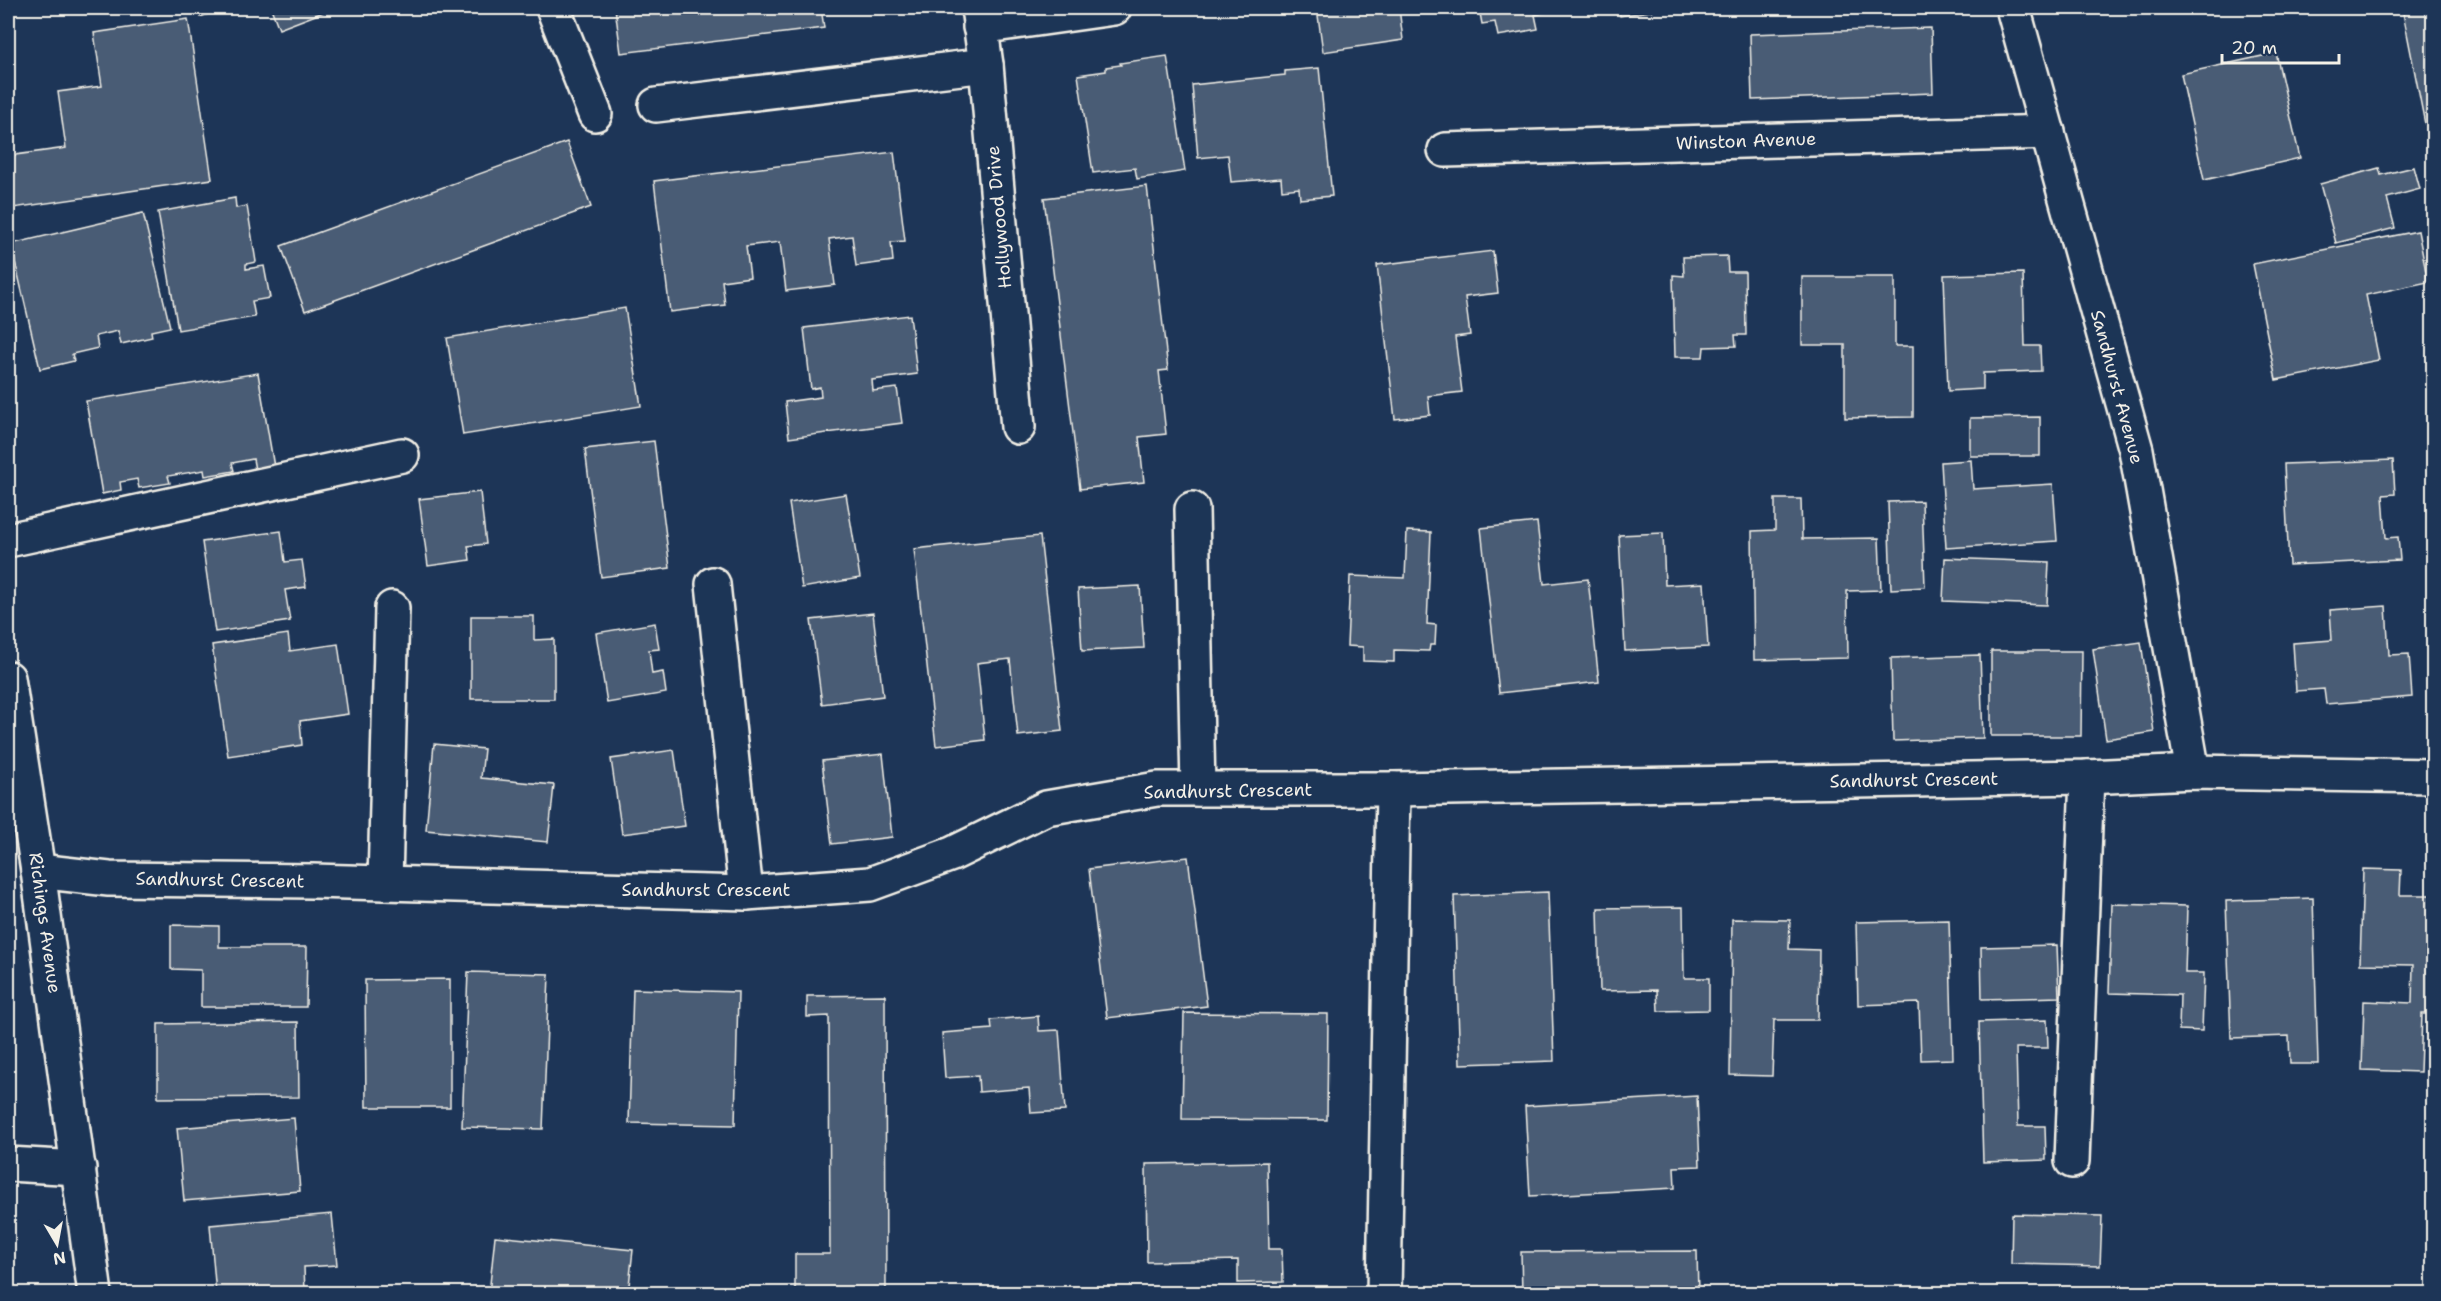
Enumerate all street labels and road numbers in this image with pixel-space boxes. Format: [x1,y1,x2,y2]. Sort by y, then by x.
street label: Winston Avenue [1675,127,1817,155]
street label: Hollywood Drive [981,144,1017,290]
street label: Sandhurst Avenue [2085,307,2149,467]
street label: Sandhurst Crescent [1829,767,1999,793]
street label: Sandhurst Crescent [1143,778,1313,804]
street label: Richings Avenue [23,851,67,995]
street label: Sandhurst Crescent [135,867,305,893]
street label: Sandhurst Crescent [622,878,791,902]

